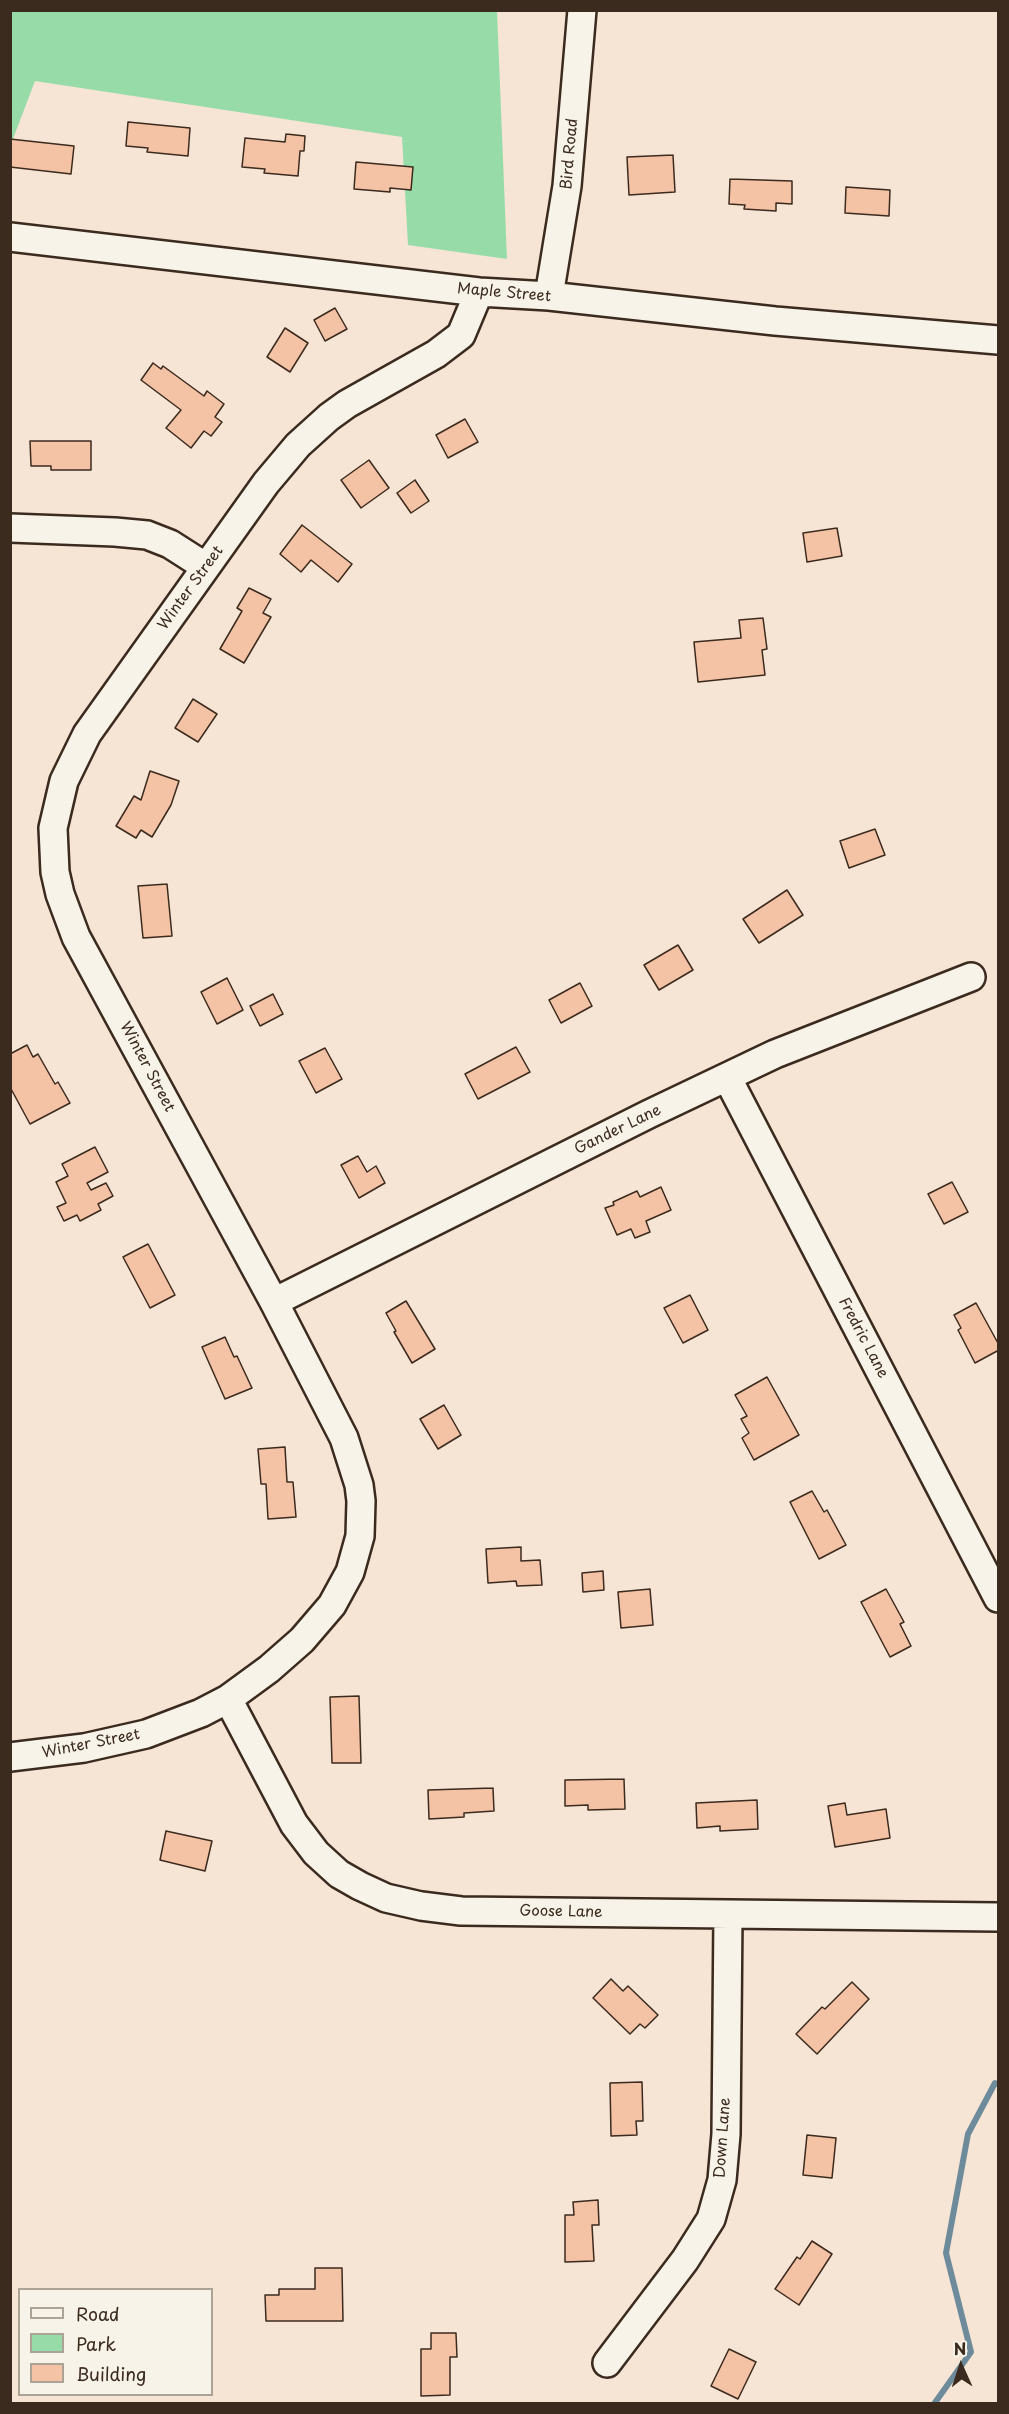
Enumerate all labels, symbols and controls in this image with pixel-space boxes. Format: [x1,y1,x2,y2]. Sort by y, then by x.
street label: Bird Road [558,118,582,190]
street label: Maple Street [456,280,552,306]
street label: Winter Street [154,542,228,634]
street label: Winter Street [116,1019,178,1115]
street label: Gander Lane [572,1101,664,1159]
street label: Fredric Lane [834,1294,892,1382]
street label: Winter Street [40,1726,142,1762]
street label: Goose Lane [519,1902,603,1922]
street label: Down Lane [711,2097,735,2179]
legend [18,2288,213,2396]
text: Road [76,2300,120,2327]
text: Park [76,2330,116,2357]
north arrow [931,2336,991,2396]
text: N [953,2336,967,2360]
text: Building [76,2360,146,2387]

